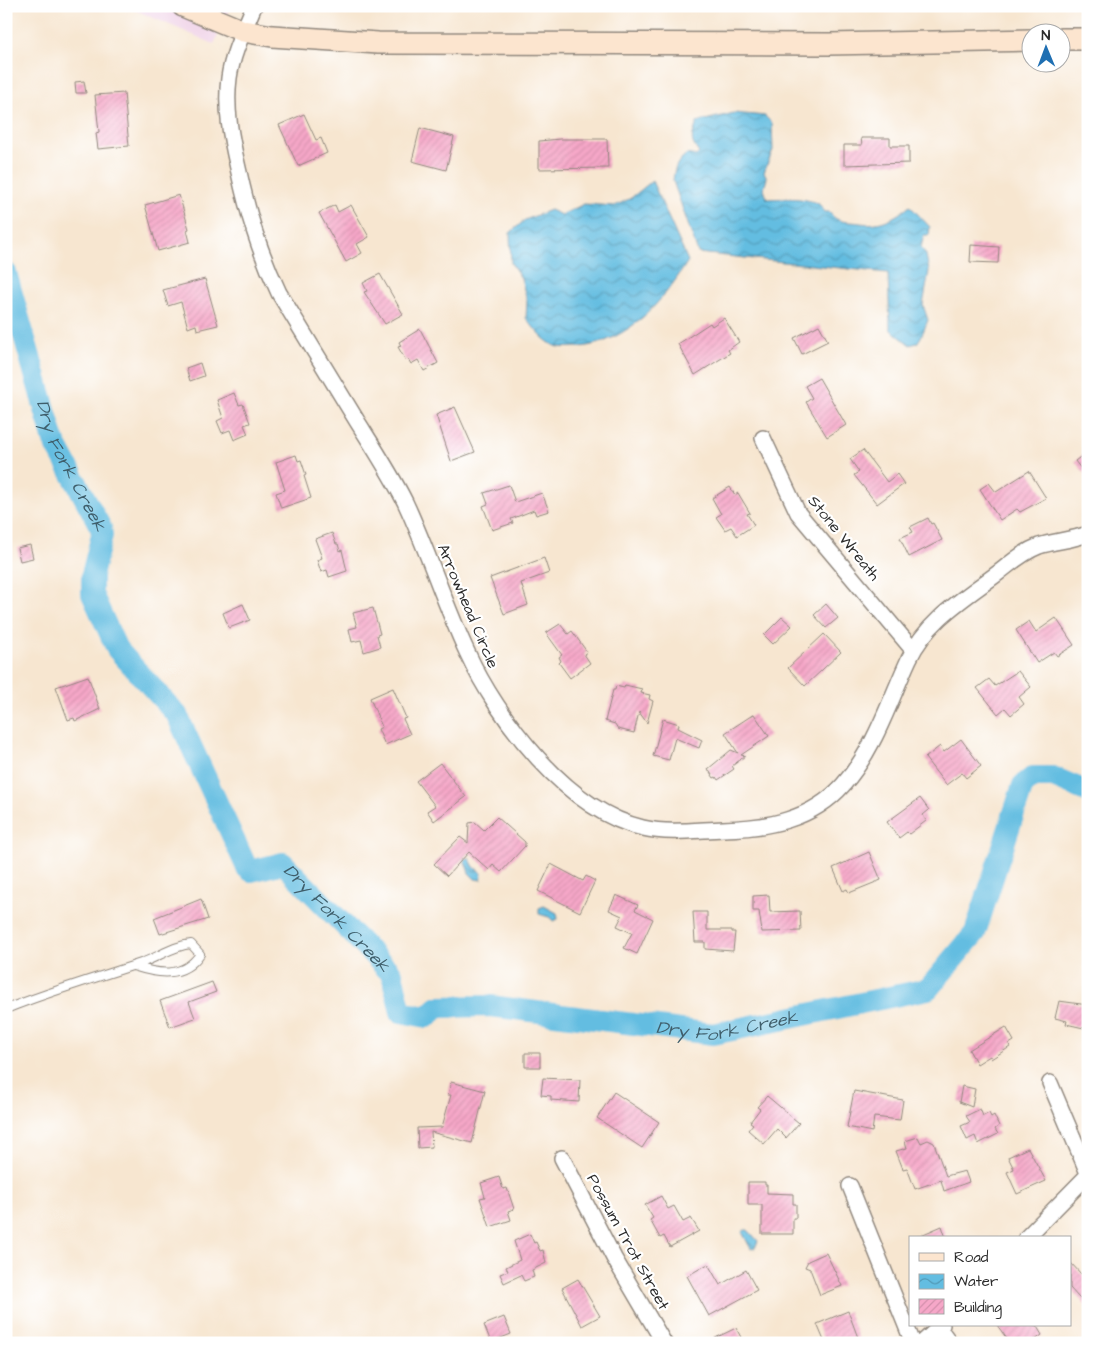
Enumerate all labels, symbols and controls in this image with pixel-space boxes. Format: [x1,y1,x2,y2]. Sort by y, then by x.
north arrow [1022,22,1072,72]
text: N [1041,26,1051,46]
water label: Dry Fork Creek [30,397,113,536]
street label: Stone Wreath [803,491,885,585]
street label: Arrowhead Circle [432,540,504,672]
water label: Dry Fork Creek [278,858,397,978]
water label: Dry Fork Creek [655,1004,801,1047]
street label: Possum Trot Street [581,1170,675,1314]
legend [909,1236,1072,1326]
text: Road [954,1247,989,1268]
text: Water [954,1271,998,1292]
text: Building [954,1297,1002,1319]

